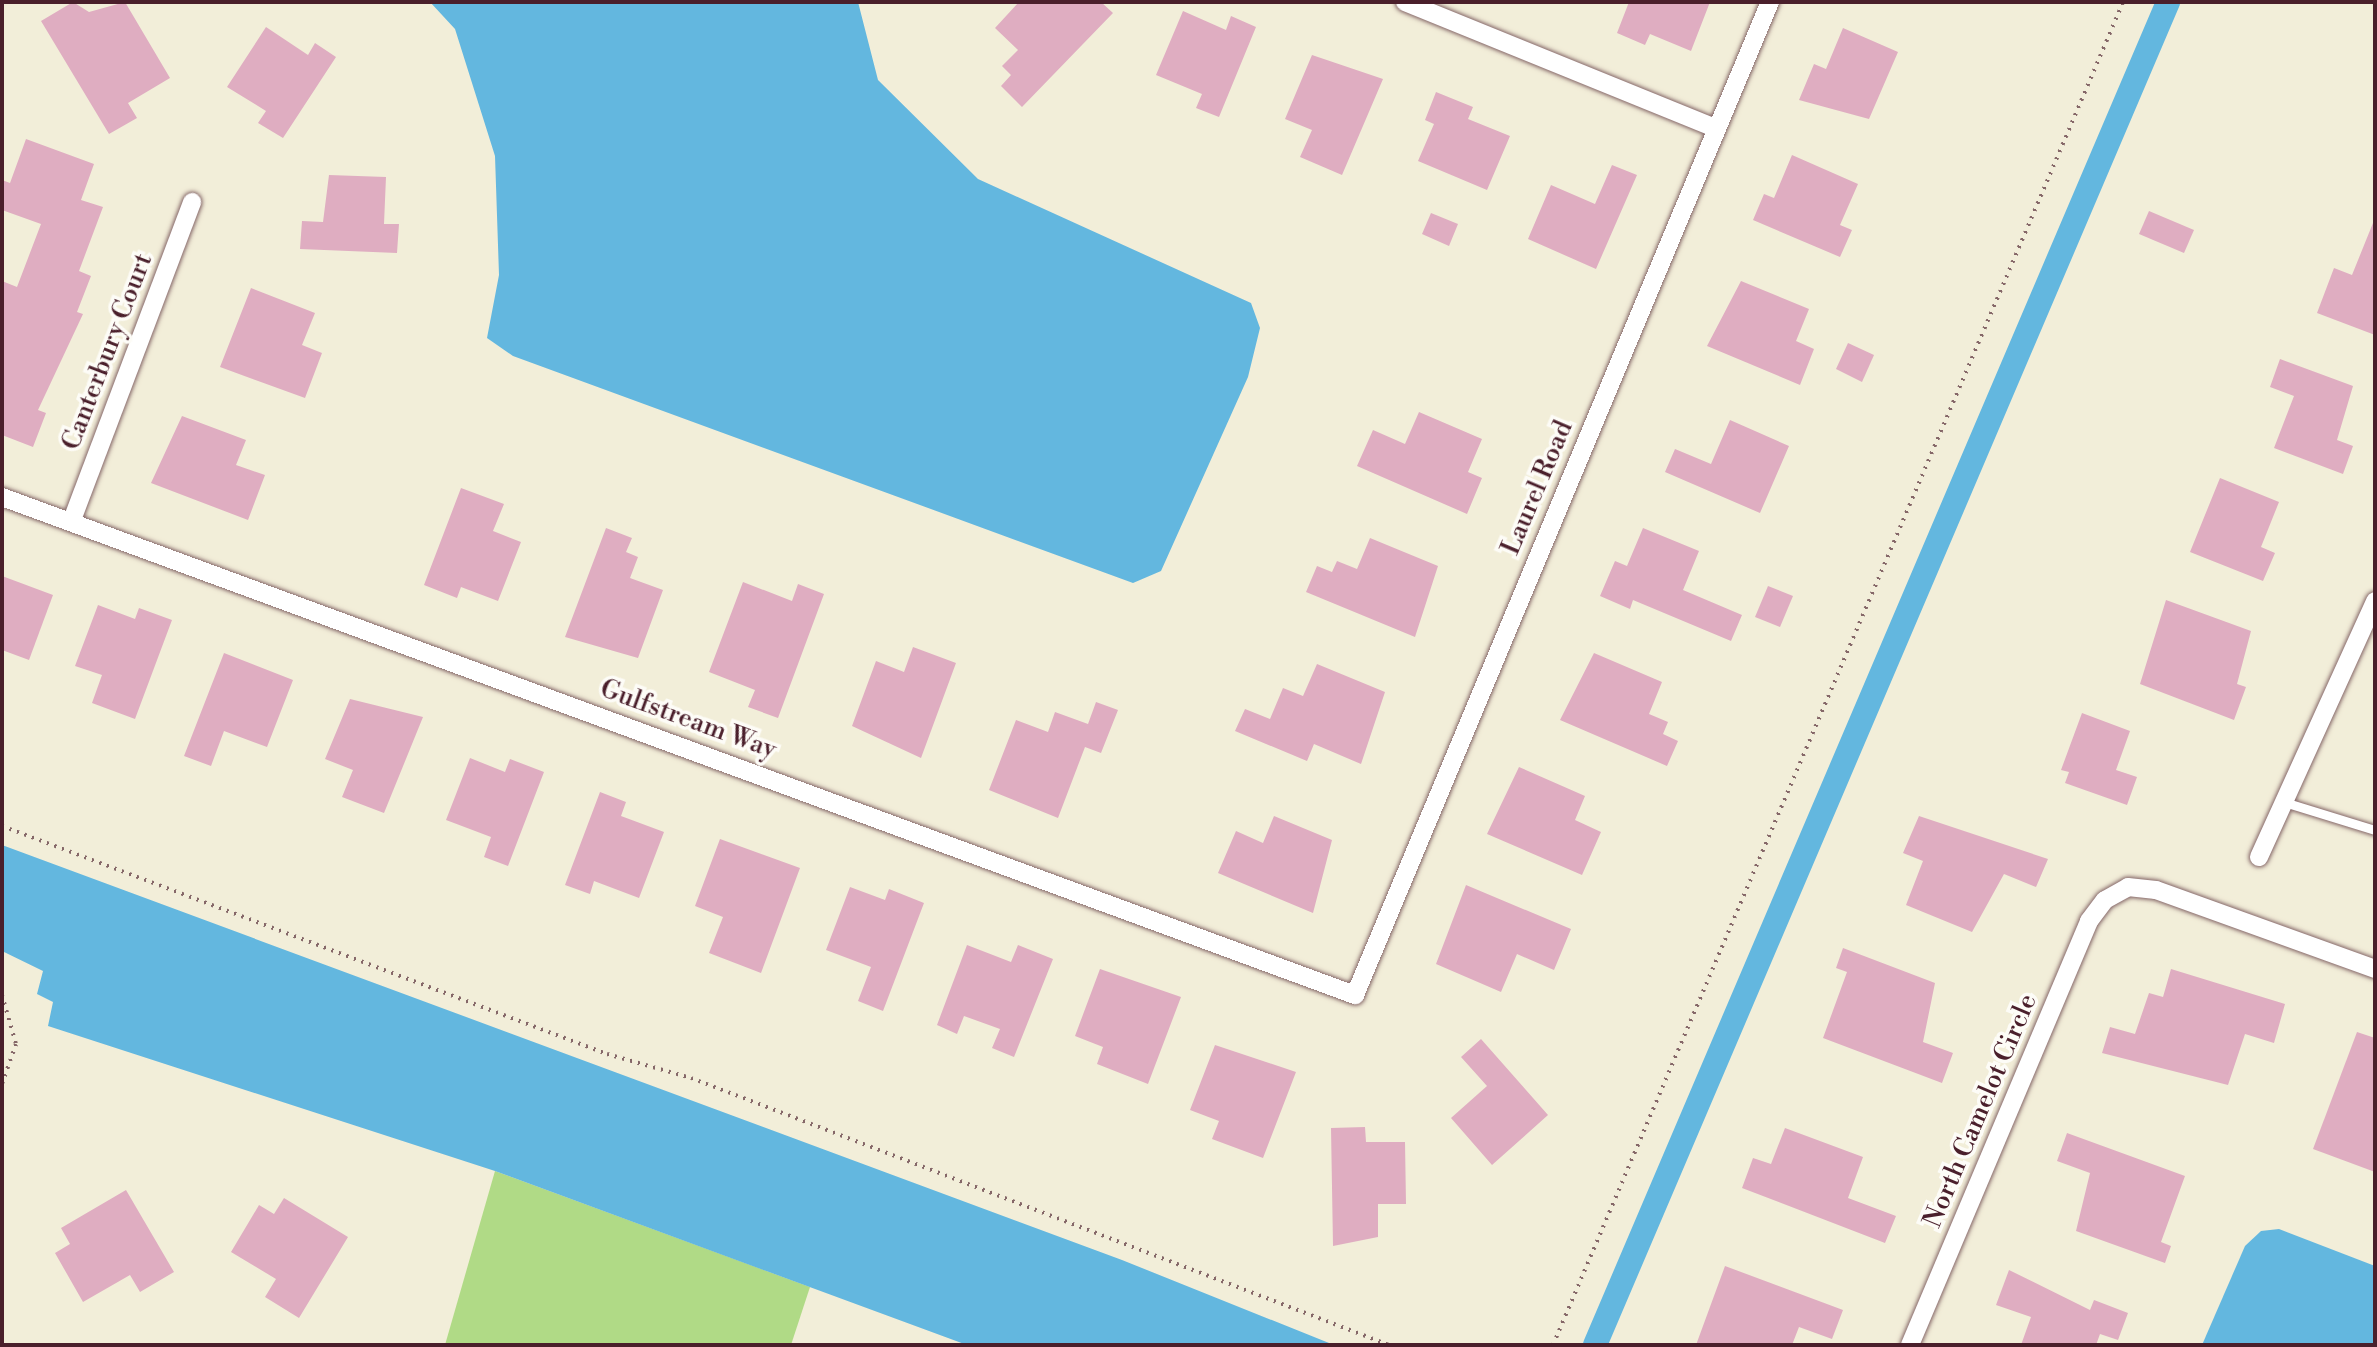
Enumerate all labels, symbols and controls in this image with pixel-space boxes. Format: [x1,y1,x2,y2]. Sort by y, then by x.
street label: Canterbury Court [56,249,160,455]
street label: Laurel Road [1496,416,1580,560]
street label: Gulfstream Way [596,674,780,766]
street label: North Camelot Circle [1918,990,2044,1232]

